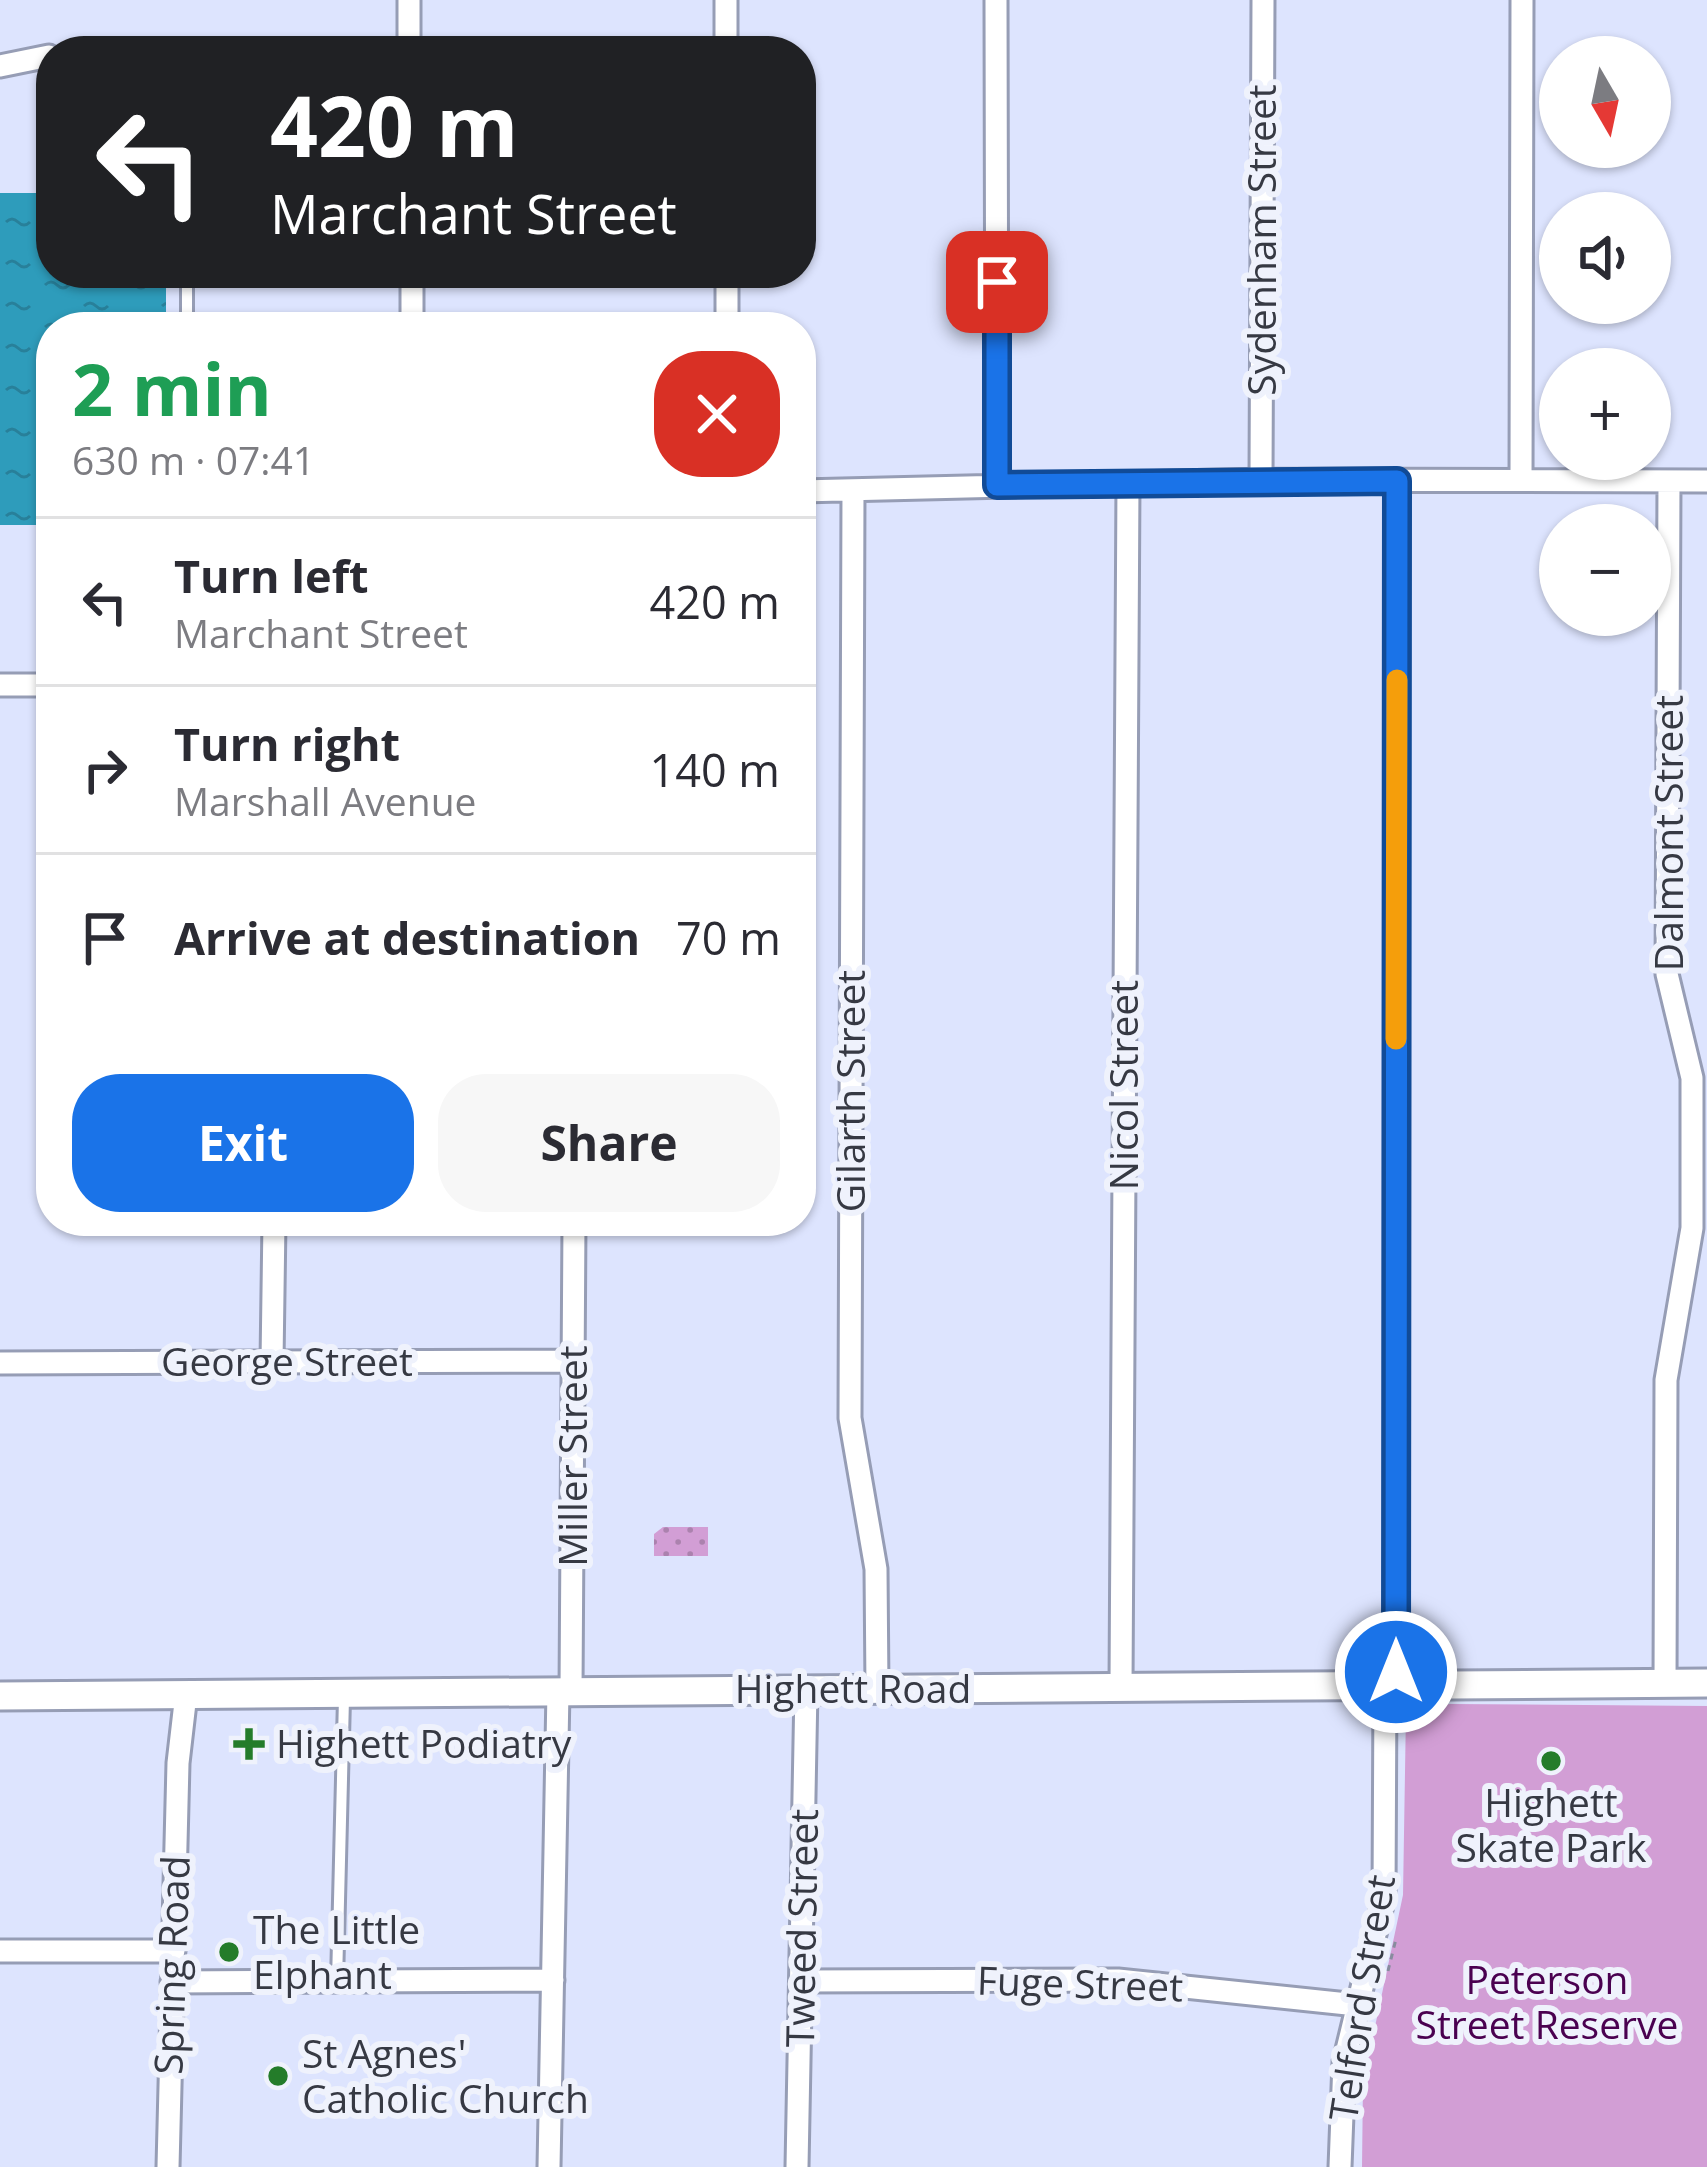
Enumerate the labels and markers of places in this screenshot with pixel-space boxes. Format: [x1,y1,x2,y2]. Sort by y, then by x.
pin [946,231,1048,333]
place label: Highett Podiatry [276,1716,572,1769]
marker: Highett Podiatry [233,1728,265,1760]
marker: Highett Skate Park [1538,1748,1564,1774]
place label: Highett Skate Park [1455,1775,1647,1873]
place label: The Little Elphant [253,1902,420,2000]
marker: The Little Elphant [216,1939,242,1965]
place label: St Agnes' Catholic Church [302,2026,589,2124]
marker: St Agnes' Catholic Church [265,2063,291,2089]

